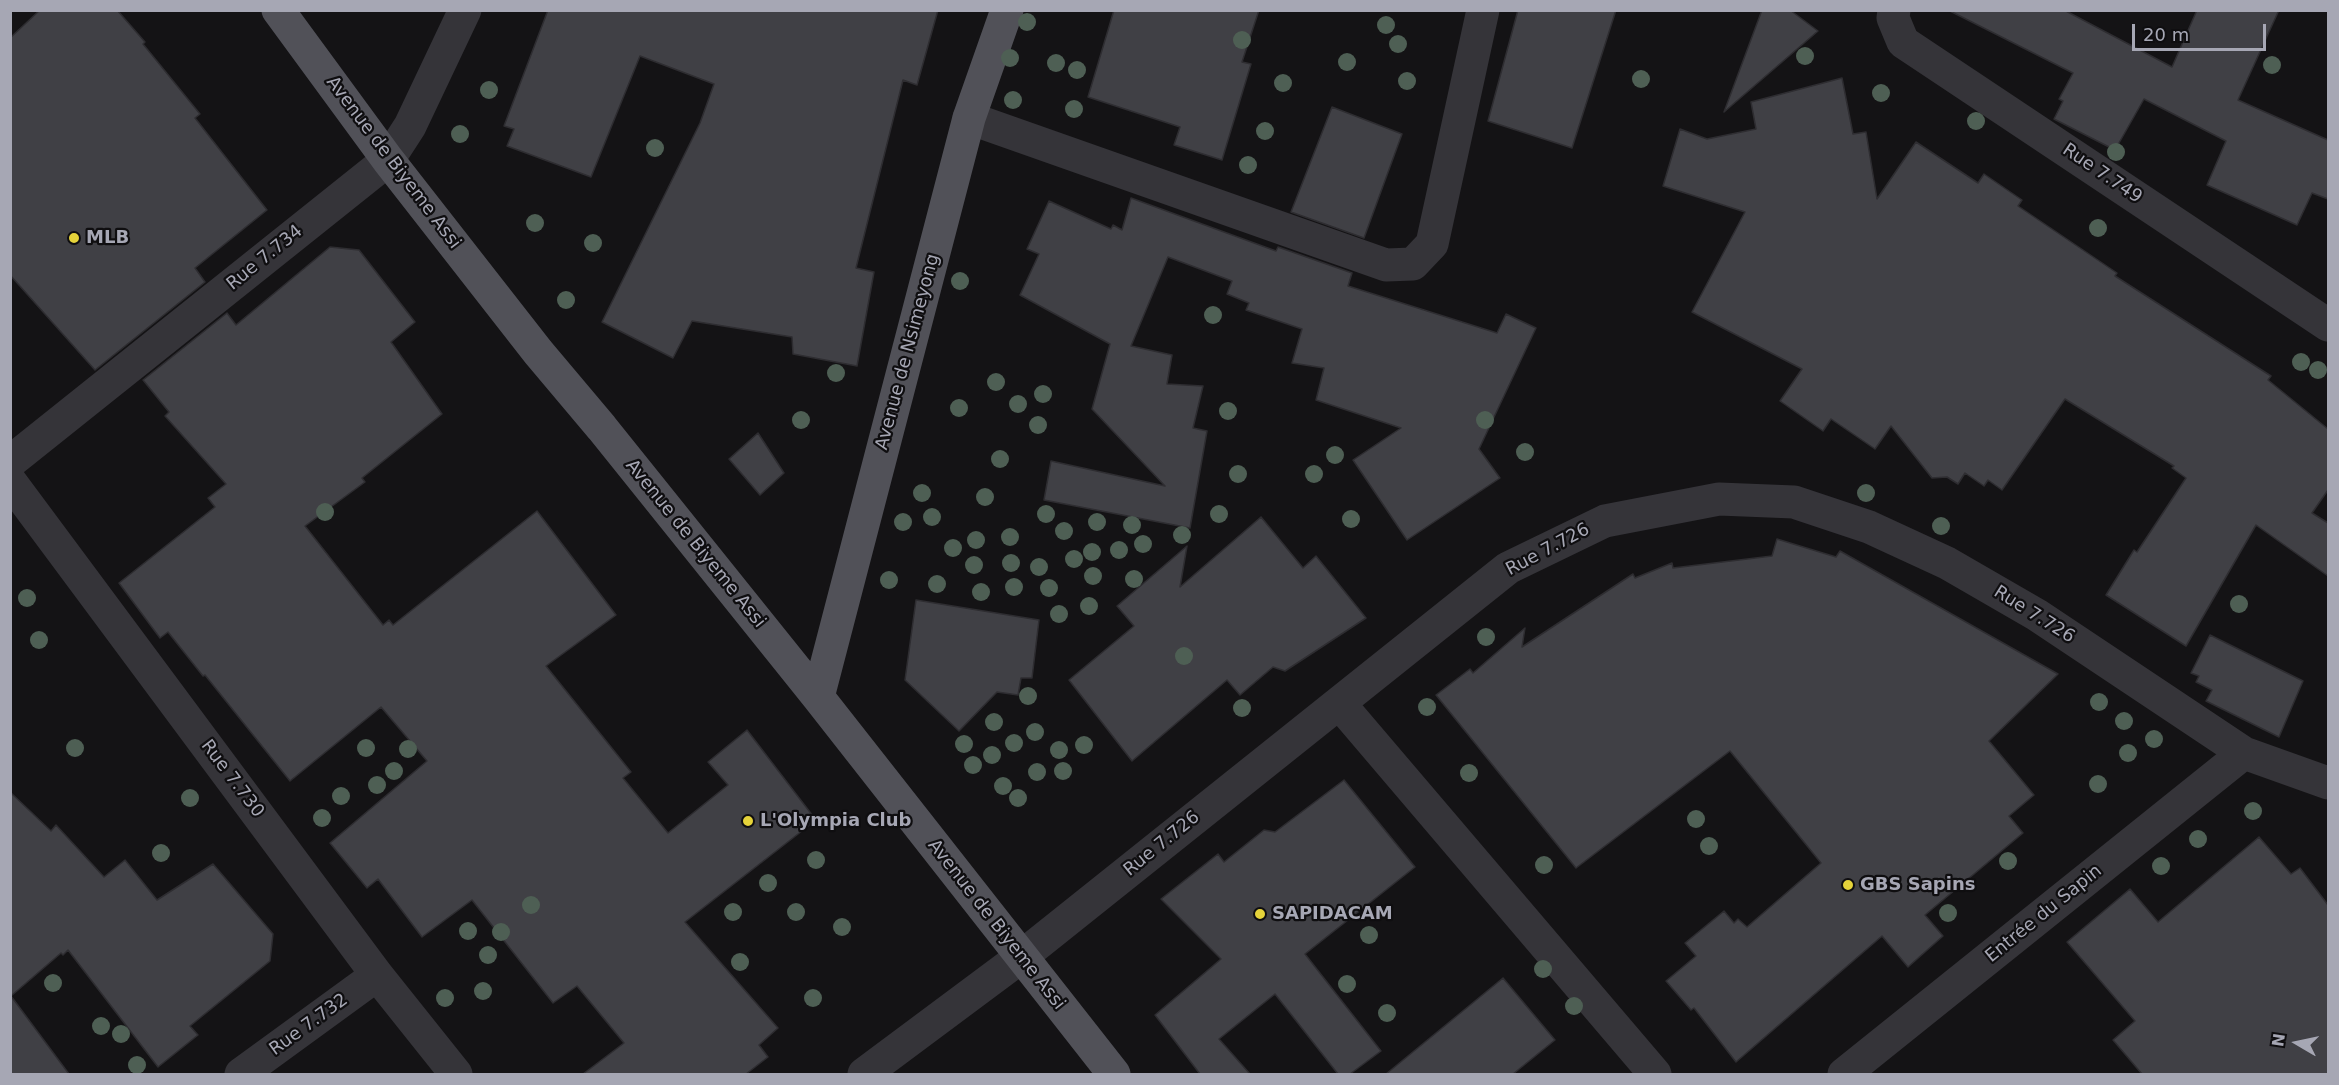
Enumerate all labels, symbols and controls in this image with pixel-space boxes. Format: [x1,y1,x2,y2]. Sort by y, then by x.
scale bar [2135,12,2268,50]
text: 20 m [2143,24,2189,45]
street label: Avenue de Biyeme Assi [321,73,465,253]
street label: Rue 7.749 [2058,139,2146,209]
street label: Rue 7.734 [223,221,307,295]
place label: MLB [86,227,129,249]
marker: MLB [67,231,81,245]
street label: Avenue de Nsimeyong [871,252,945,452]
street label: Avenue de Biyeme Assi [620,455,770,633]
street label: Rue 7.726 [1503,519,1593,581]
street label: Rue 7.726 [1990,582,2078,648]
street label: Rue 7.730 [196,736,268,822]
street label: Rue 7.726 [1120,807,1204,881]
place label: L'Olympia Club [760,810,911,832]
marker: L'Olympia Club [741,814,755,828]
street label: Avenue de Biyeme Assi [923,835,1069,1015]
street label: Entrée du Sapin [1981,860,2107,968]
place label: GBS Sapins [1860,874,1975,896]
marker: GBS Sapins [1841,878,1855,892]
place label: SAPIDACAM [1272,903,1393,925]
marker: SAPIDACAM [1253,907,1267,921]
street label: Rue 7.732 [266,989,352,1061]
north arrow [2267,1013,2327,1073]
text: N [2268,1032,2289,1048]

